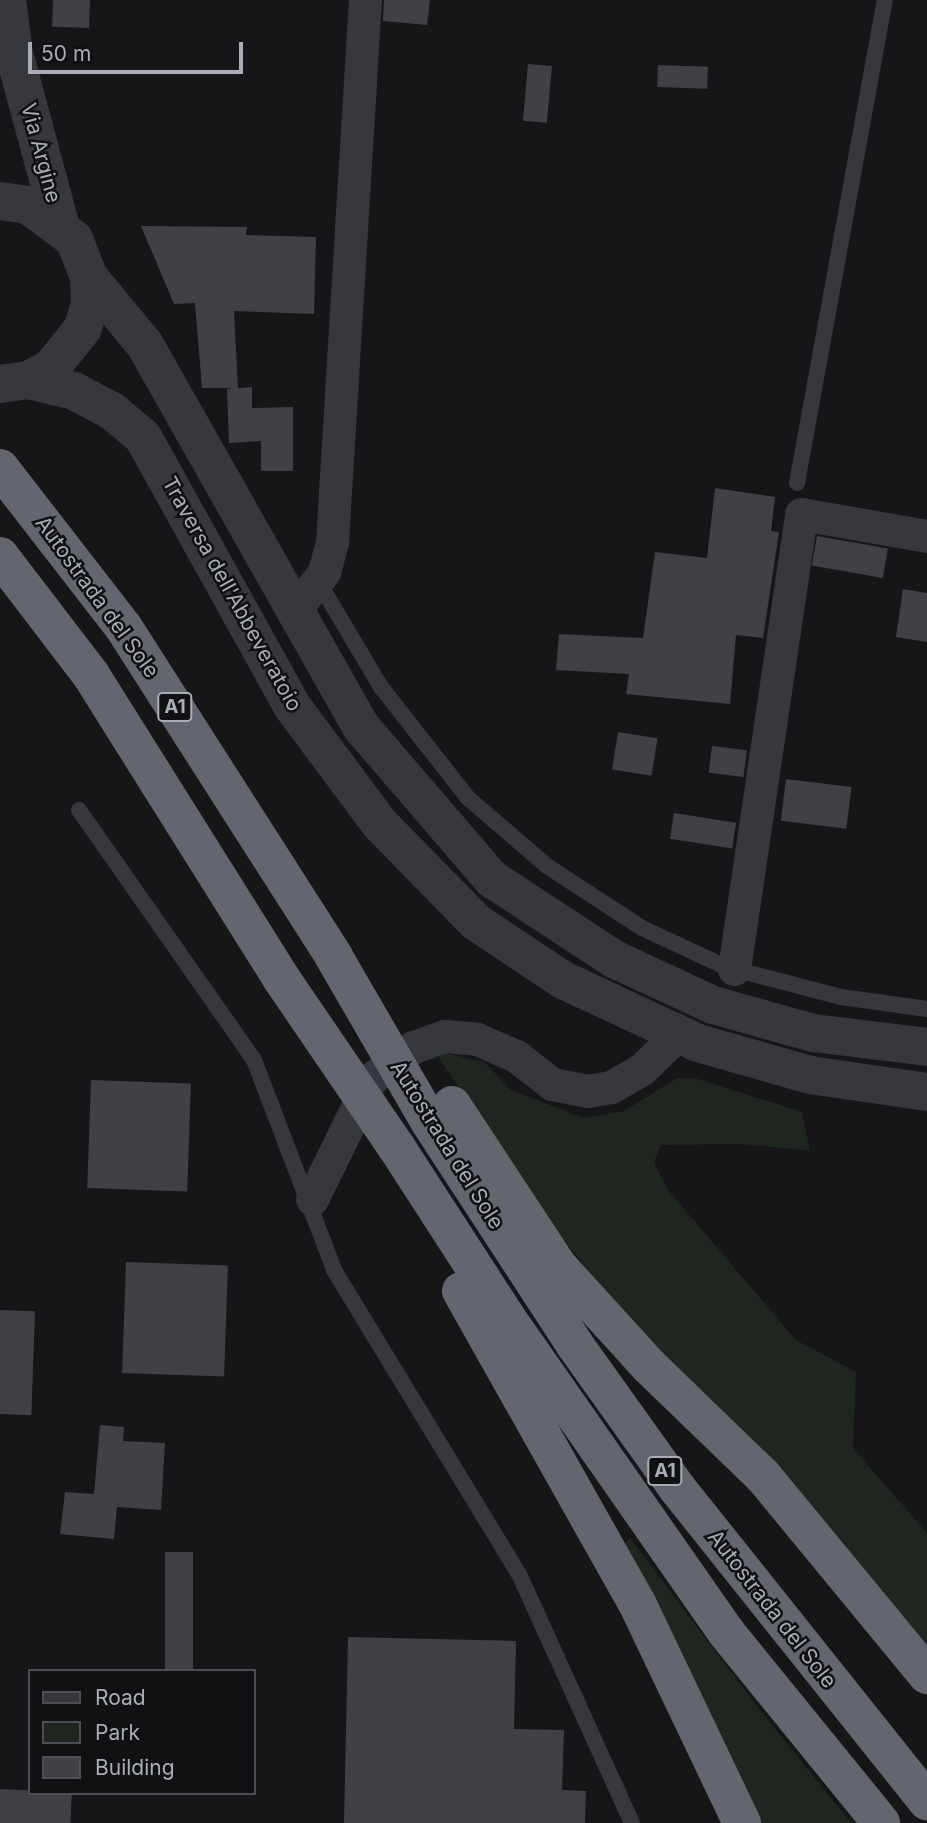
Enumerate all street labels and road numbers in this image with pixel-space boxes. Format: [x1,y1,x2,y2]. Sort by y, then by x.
street label: Via Argine [16,101,66,205]
street label: Traversa dell'Abbeveratoio [157,472,307,716]
street label: Autostrada del Sole [30,511,164,683]
road number: A1 [156,692,194,722]
street label: Autostrada del Sole [385,1056,509,1234]
road number: A1 [646,1456,684,1486]
street label: Autostrada del Sole [702,1525,842,1693]

